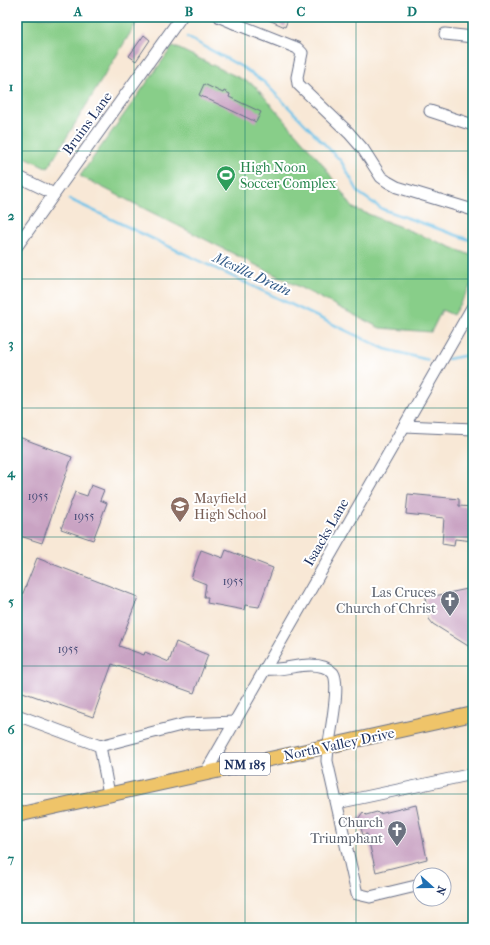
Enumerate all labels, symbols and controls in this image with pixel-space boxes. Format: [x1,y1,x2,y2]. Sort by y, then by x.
text: A [73,4,83,19]
text: B [185,4,194,19]
text: C [297,4,306,19]
text: D [407,4,417,19]
text: 1 [9,79,14,94]
street label: Bruins Lane [59,89,116,158]
place label: High Noon Soccer Complex [240,159,337,192]
sports icon: High Noon Soccer Complex [215,164,237,192]
text: 2 [8,208,15,223]
water label: Mesilla Drain [209,248,294,300]
text: 3 [8,336,14,352]
text: 4 [6,465,16,481]
house number: 1955 [28,489,48,503]
place label: Mayfield High School [194,490,267,523]
school or university icon: Mayfield High School [169,495,191,523]
street label: Isaacks Lane [300,495,353,569]
house number: 1955 [74,509,94,523]
house number: 1955 [223,574,243,588]
place label: Las Cruces Church of Christ [336,584,436,617]
church icon: Las Cruces Church of Christ [439,589,461,617]
text: 5 [8,594,14,609]
house number: 1955 [58,642,78,656]
text: 6 [7,722,15,737]
street label: North Valley Drive [282,724,396,765]
road number: NM 185 [220,753,270,775]
place label: Church Triumphant [310,814,383,847]
church icon: Church Triumphant [386,819,408,847]
text: 7 [7,851,15,866]
north arrow [412,867,452,907]
text: N [433,884,448,897]

